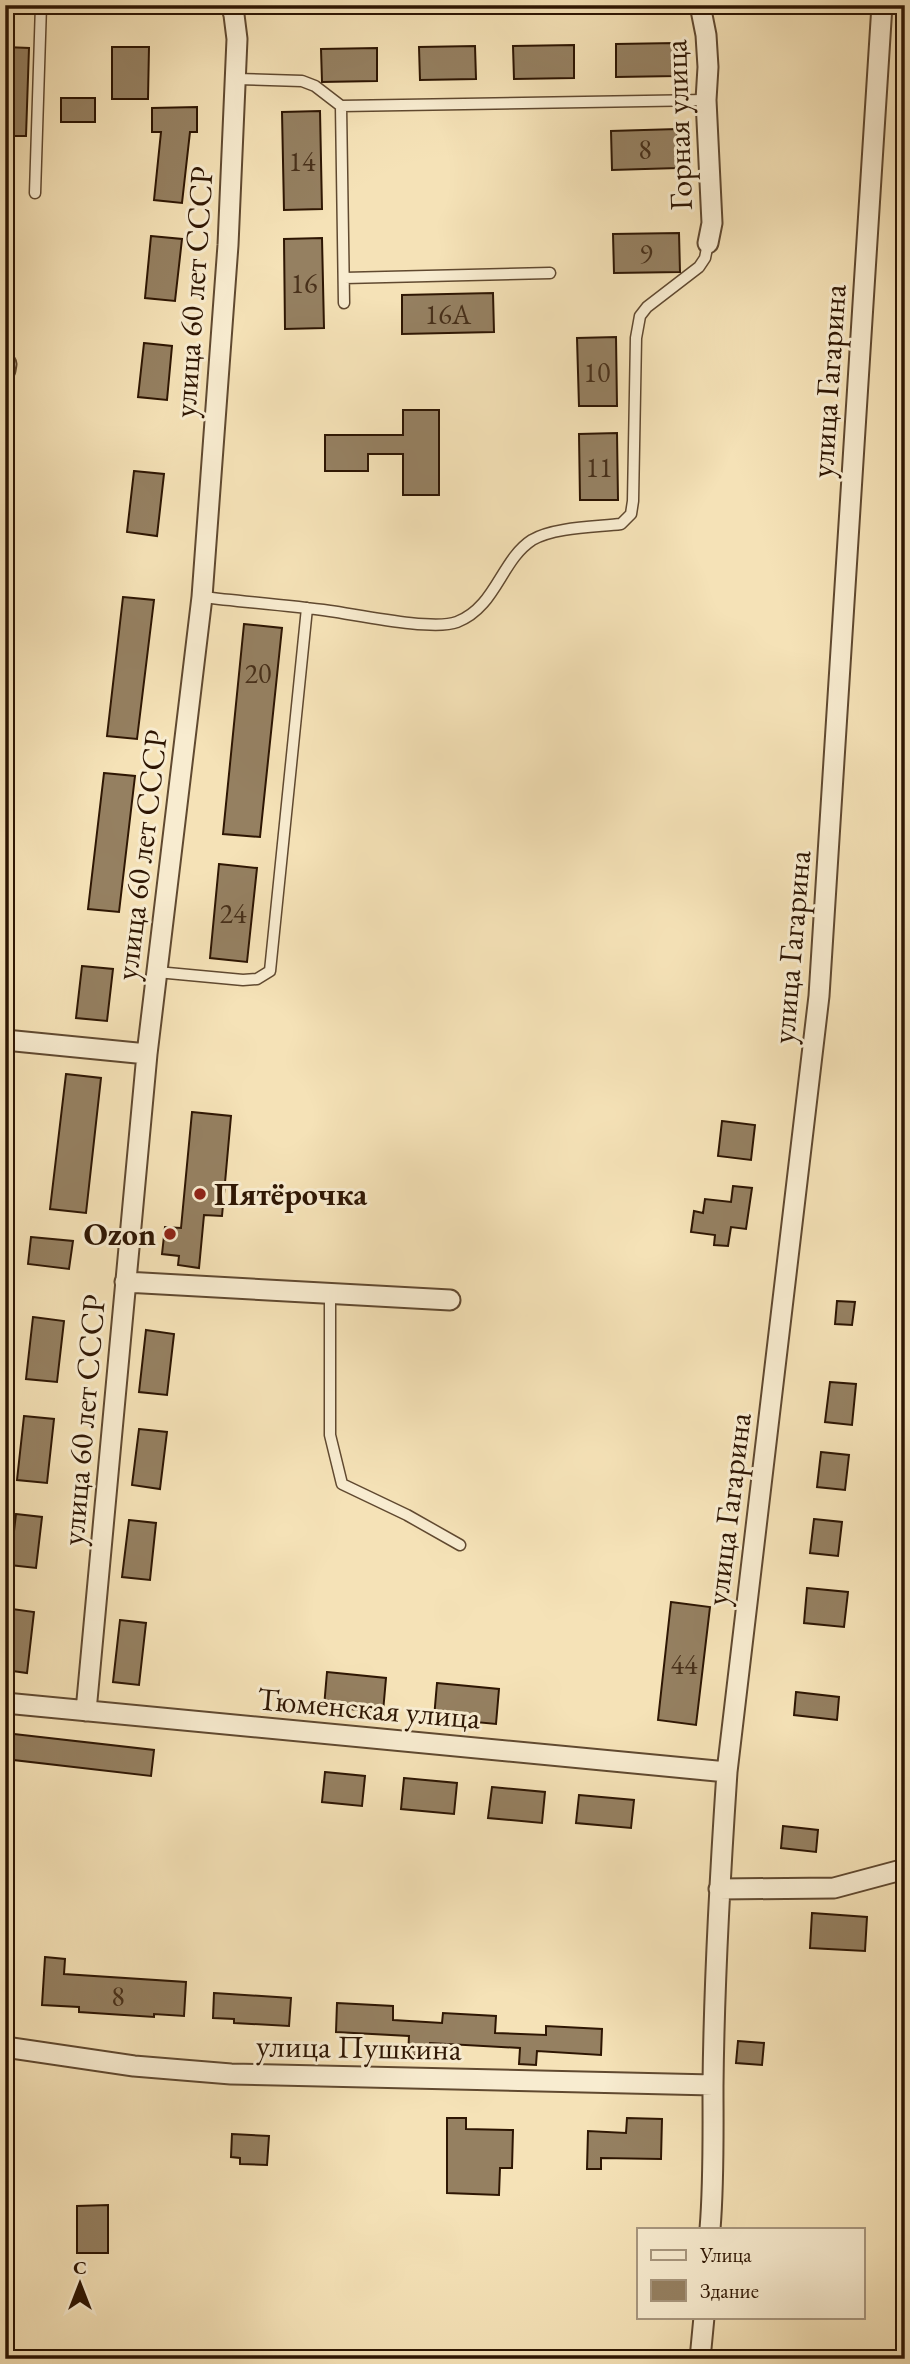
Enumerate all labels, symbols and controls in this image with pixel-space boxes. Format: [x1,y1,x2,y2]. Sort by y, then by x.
street label: Горная улица [654,39,702,211]
house number: 8 [638,131,652,167]
house number: 14 [289,143,316,179]
street label: улица 60 лет СССР [163,165,223,419]
house number: 9 [639,235,653,271]
house number: 16 [291,265,317,301]
street label: улица Гагарина [800,283,856,479]
house number: 16А [425,296,472,332]
house number: 10 [584,354,610,390]
house number: 11 [586,449,612,485]
house number: 20 [245,655,271,691]
street label: улица 60 лет СССР [105,728,177,982]
street label: улица Гагарина [762,848,820,1045]
house number: 24 [220,895,247,931]
place label: Пятёрочка [214,1173,368,1215]
marker: Пятёрочка [192,1186,208,1202]
place label: Ozon [83,1213,156,1255]
marker: Ozon [162,1226,178,1242]
street label: улица 60 лет СССР [51,1293,115,1547]
street label: улица Гагарина [695,1410,761,1608]
house number: 44 [671,1646,698,1682]
street label: Тюменская улица [256,1677,482,1739]
house number: 8 [111,1978,125,2014]
street label: улица Пушкина [256,2024,462,2070]
legend [637,2228,864,2318]
text: Улица [699,2241,752,2268]
north arrow [46,2248,116,2318]
text: С [73,2255,87,2280]
text: Здание [700,2277,759,2304]

